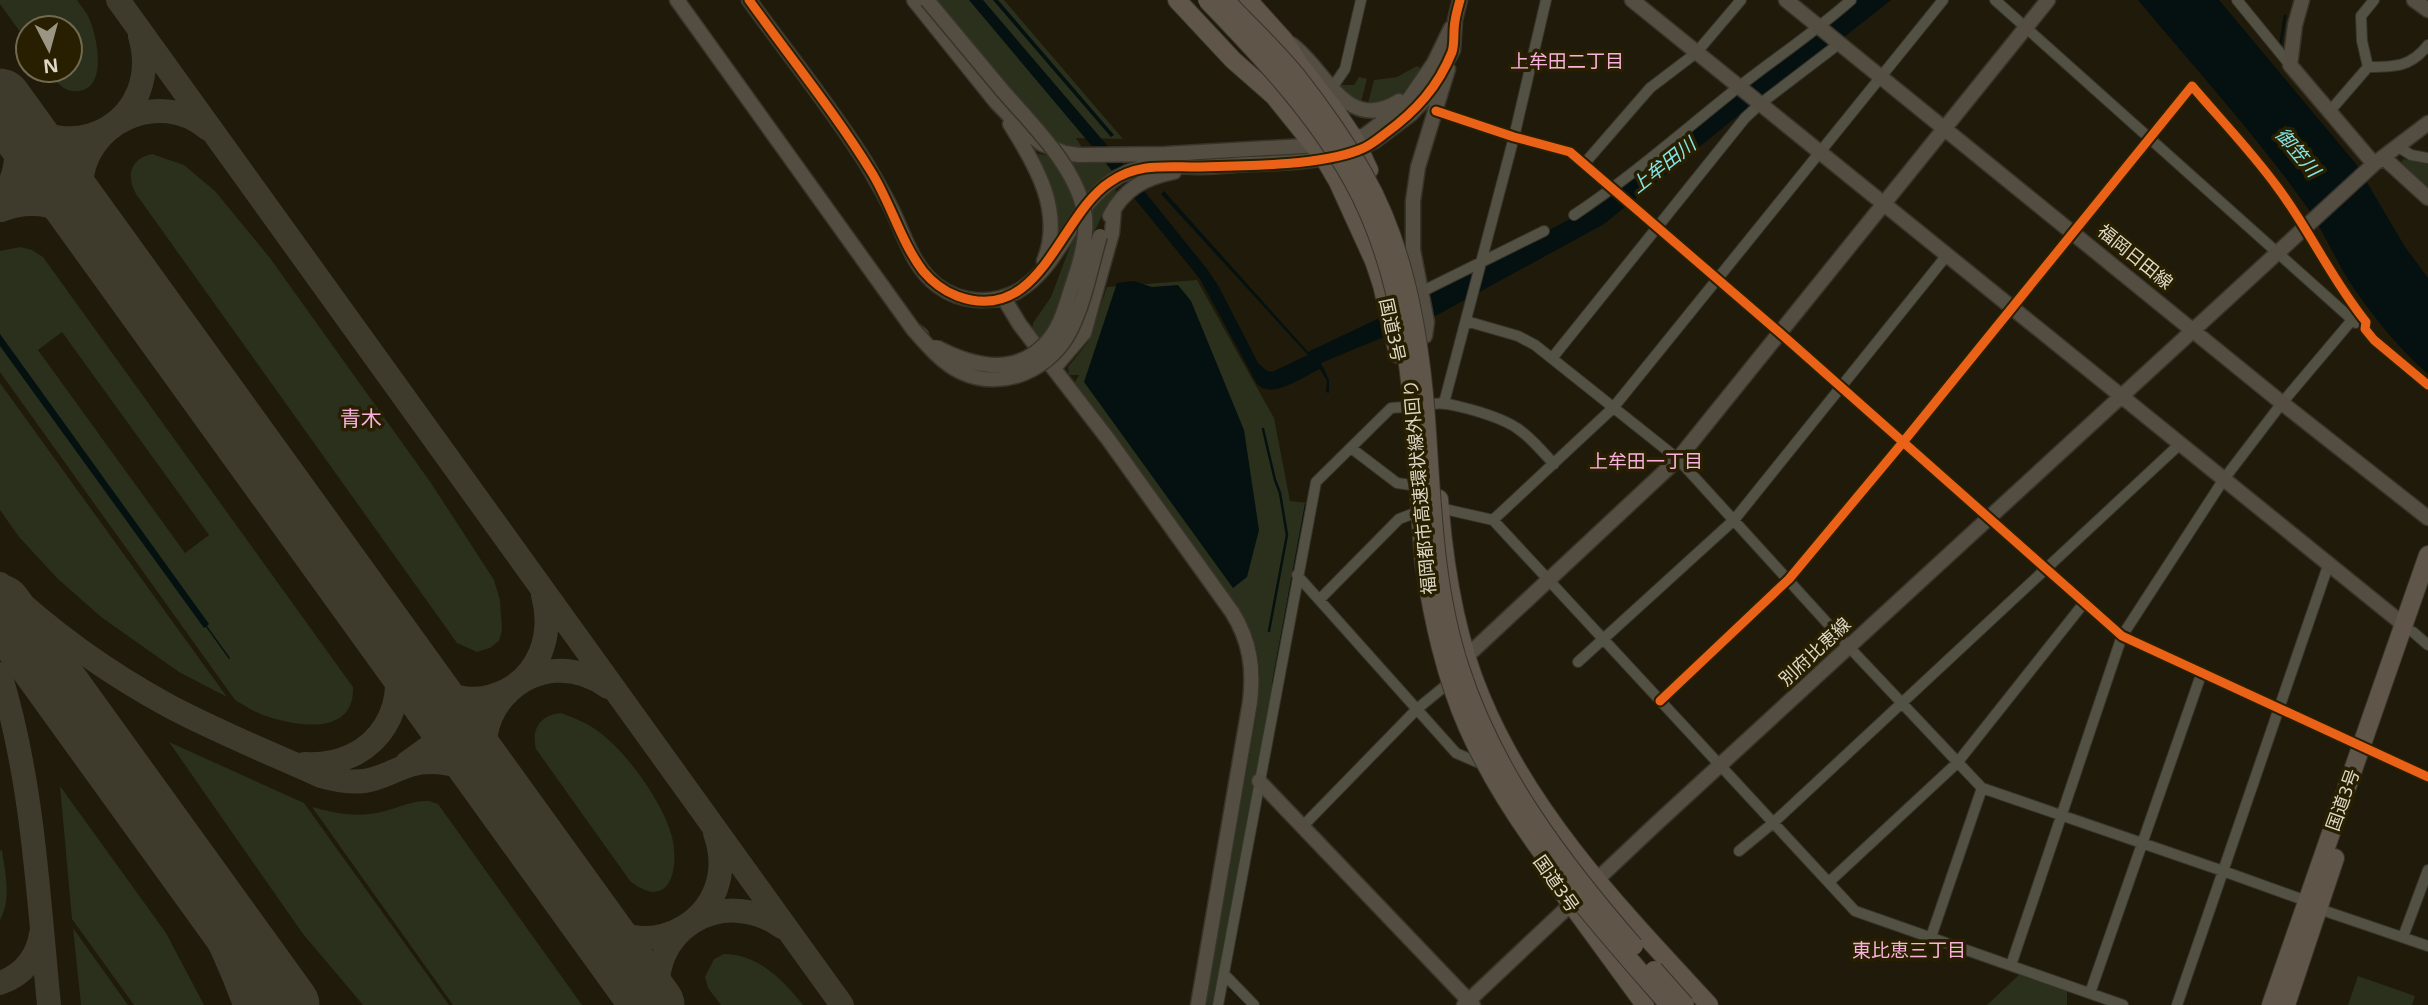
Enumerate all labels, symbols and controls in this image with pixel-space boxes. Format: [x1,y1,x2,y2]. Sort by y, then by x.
north arrow [14,14,84,84]
district label: 上牟田二丁目 [1510,48,1624,74]
text: N [42,52,60,80]
water label: 御笠川 [2270,122,2328,184]
water label: 上牟田川 [1625,130,1703,199]
street label: 福岡日田線 [2093,219,2178,294]
street label: 国道3号 [1375,296,1411,364]
street label: 福岡都市高速環状線外回り [1398,378,1440,596]
district label: 青木 [340,404,382,432]
district label: 上牟田一丁目 [1589,448,1703,474]
street label: 別府比恵線 [1773,612,1855,691]
street label: 国道3号 [2320,765,2364,834]
street label: 国道3号 [1529,850,1585,917]
district label: 東比恵三丁目 [1852,937,1966,963]

